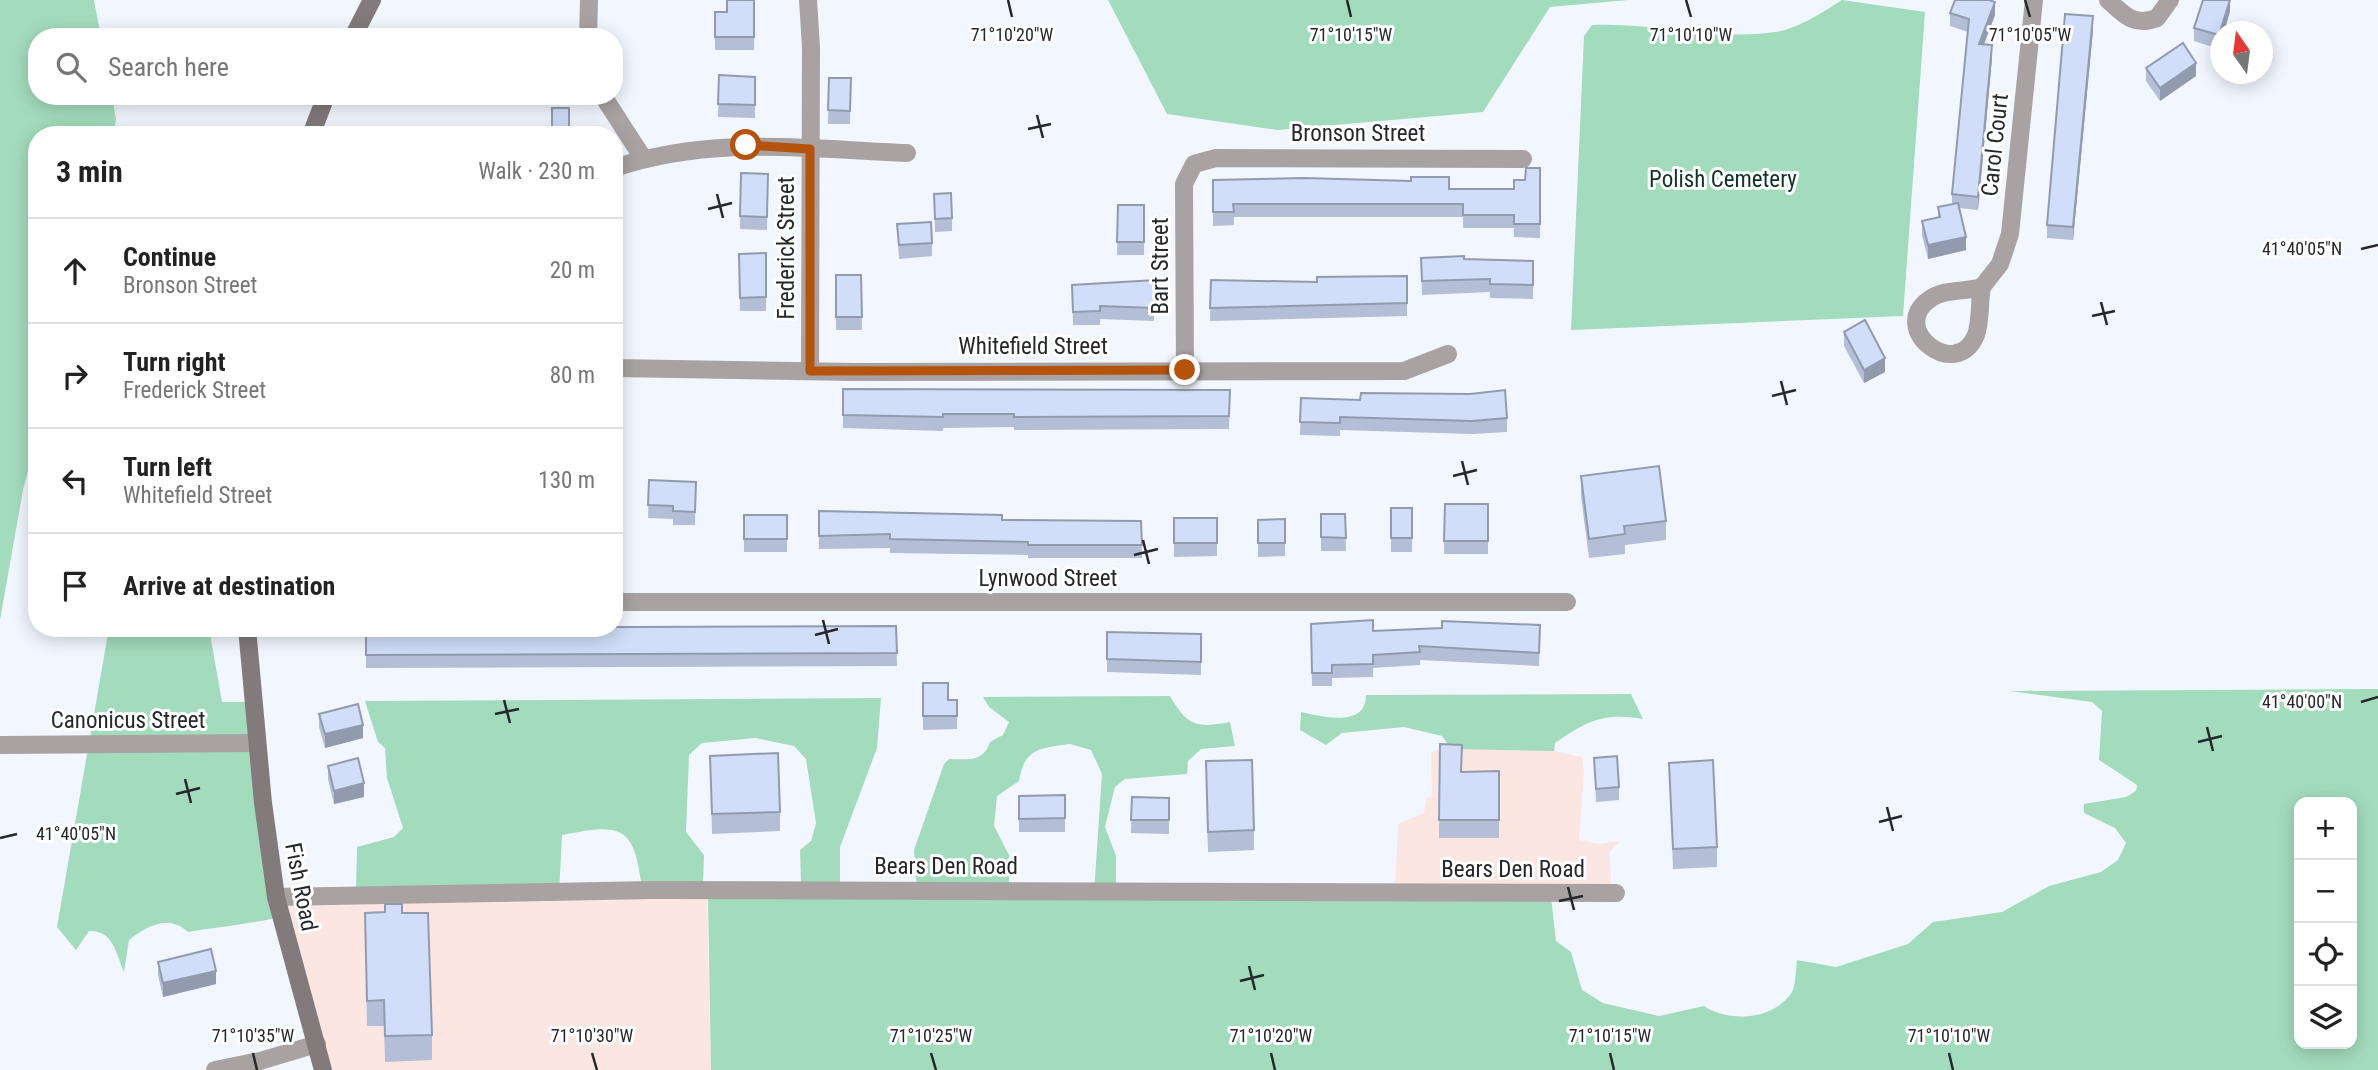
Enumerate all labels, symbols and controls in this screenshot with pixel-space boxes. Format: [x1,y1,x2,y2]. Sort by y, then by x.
north arrow [2210,21,2273,84]
text: 71°10'20"W [971,24,1054,45]
text: 71°10'15"W [1310,24,1393,45]
text: 71°10'10"W [1650,24,1733,45]
text: 71°10'05"W [1989,24,2072,45]
search box [28,28,623,105]
icon: search [52,48,90,86]
text: Search here [108,52,229,82]
street label: Carol Court [1976,92,2014,198]
street label: Bronson Street [1291,120,1425,147]
route start [730,129,761,160]
text: 3 min [56,154,123,189]
text: Walk · 230 m [478,158,595,185]
park label: Polish Cemetery [1649,166,1797,193]
street label: Frederick Street [773,177,800,320]
street label: Bart Street [1147,217,1174,315]
text: 41°40'05"N [2262,238,2342,259]
text: Continue [123,242,216,272]
icon: ahead [56,252,94,290]
text: 20 m [550,257,595,284]
text: Bronson Street [123,272,257,299]
street label: Whitefield Street [958,333,1108,360]
text: Turn right [123,347,225,377]
route end [1169,354,1200,385]
icon: right [56,357,94,395]
text: 80 m [550,362,595,389]
text: Frederick Street [123,377,266,404]
text: Turn left [123,452,212,482]
icon: left [56,462,94,500]
text: 130 m [538,467,595,494]
text: Whitefield Street [123,482,272,509]
street label: Lynwood Street [979,565,1117,592]
icon: arrive [56,567,94,605]
text: Arrive at destination [123,571,335,601]
text: 41°40'00"N [2262,691,2342,712]
street label: Canonicus Street [51,707,205,734]
map controls [2294,797,2357,1049]
button: + [2294,797,2357,860]
text: 41°40'05"N [36,823,116,844]
street label: Fish Road [279,841,323,933]
street label: Bears Den Road [874,853,1018,880]
street label: Bears Den Road [1441,856,1585,883]
button: − [2294,860,2357,923]
button: locate [2294,923,2357,986]
button: layers [2294,986,2357,1049]
text: 71°10'35"W [212,1025,295,1046]
text: 71°10'30"W [551,1025,634,1046]
text: 71°10'25"W [890,1025,973,1046]
text: 71°10'20"W [1230,1025,1313,1046]
text: 71°10'15"W [1569,1025,1652,1046]
text: 71°10'10"W [1908,1025,1991,1046]

